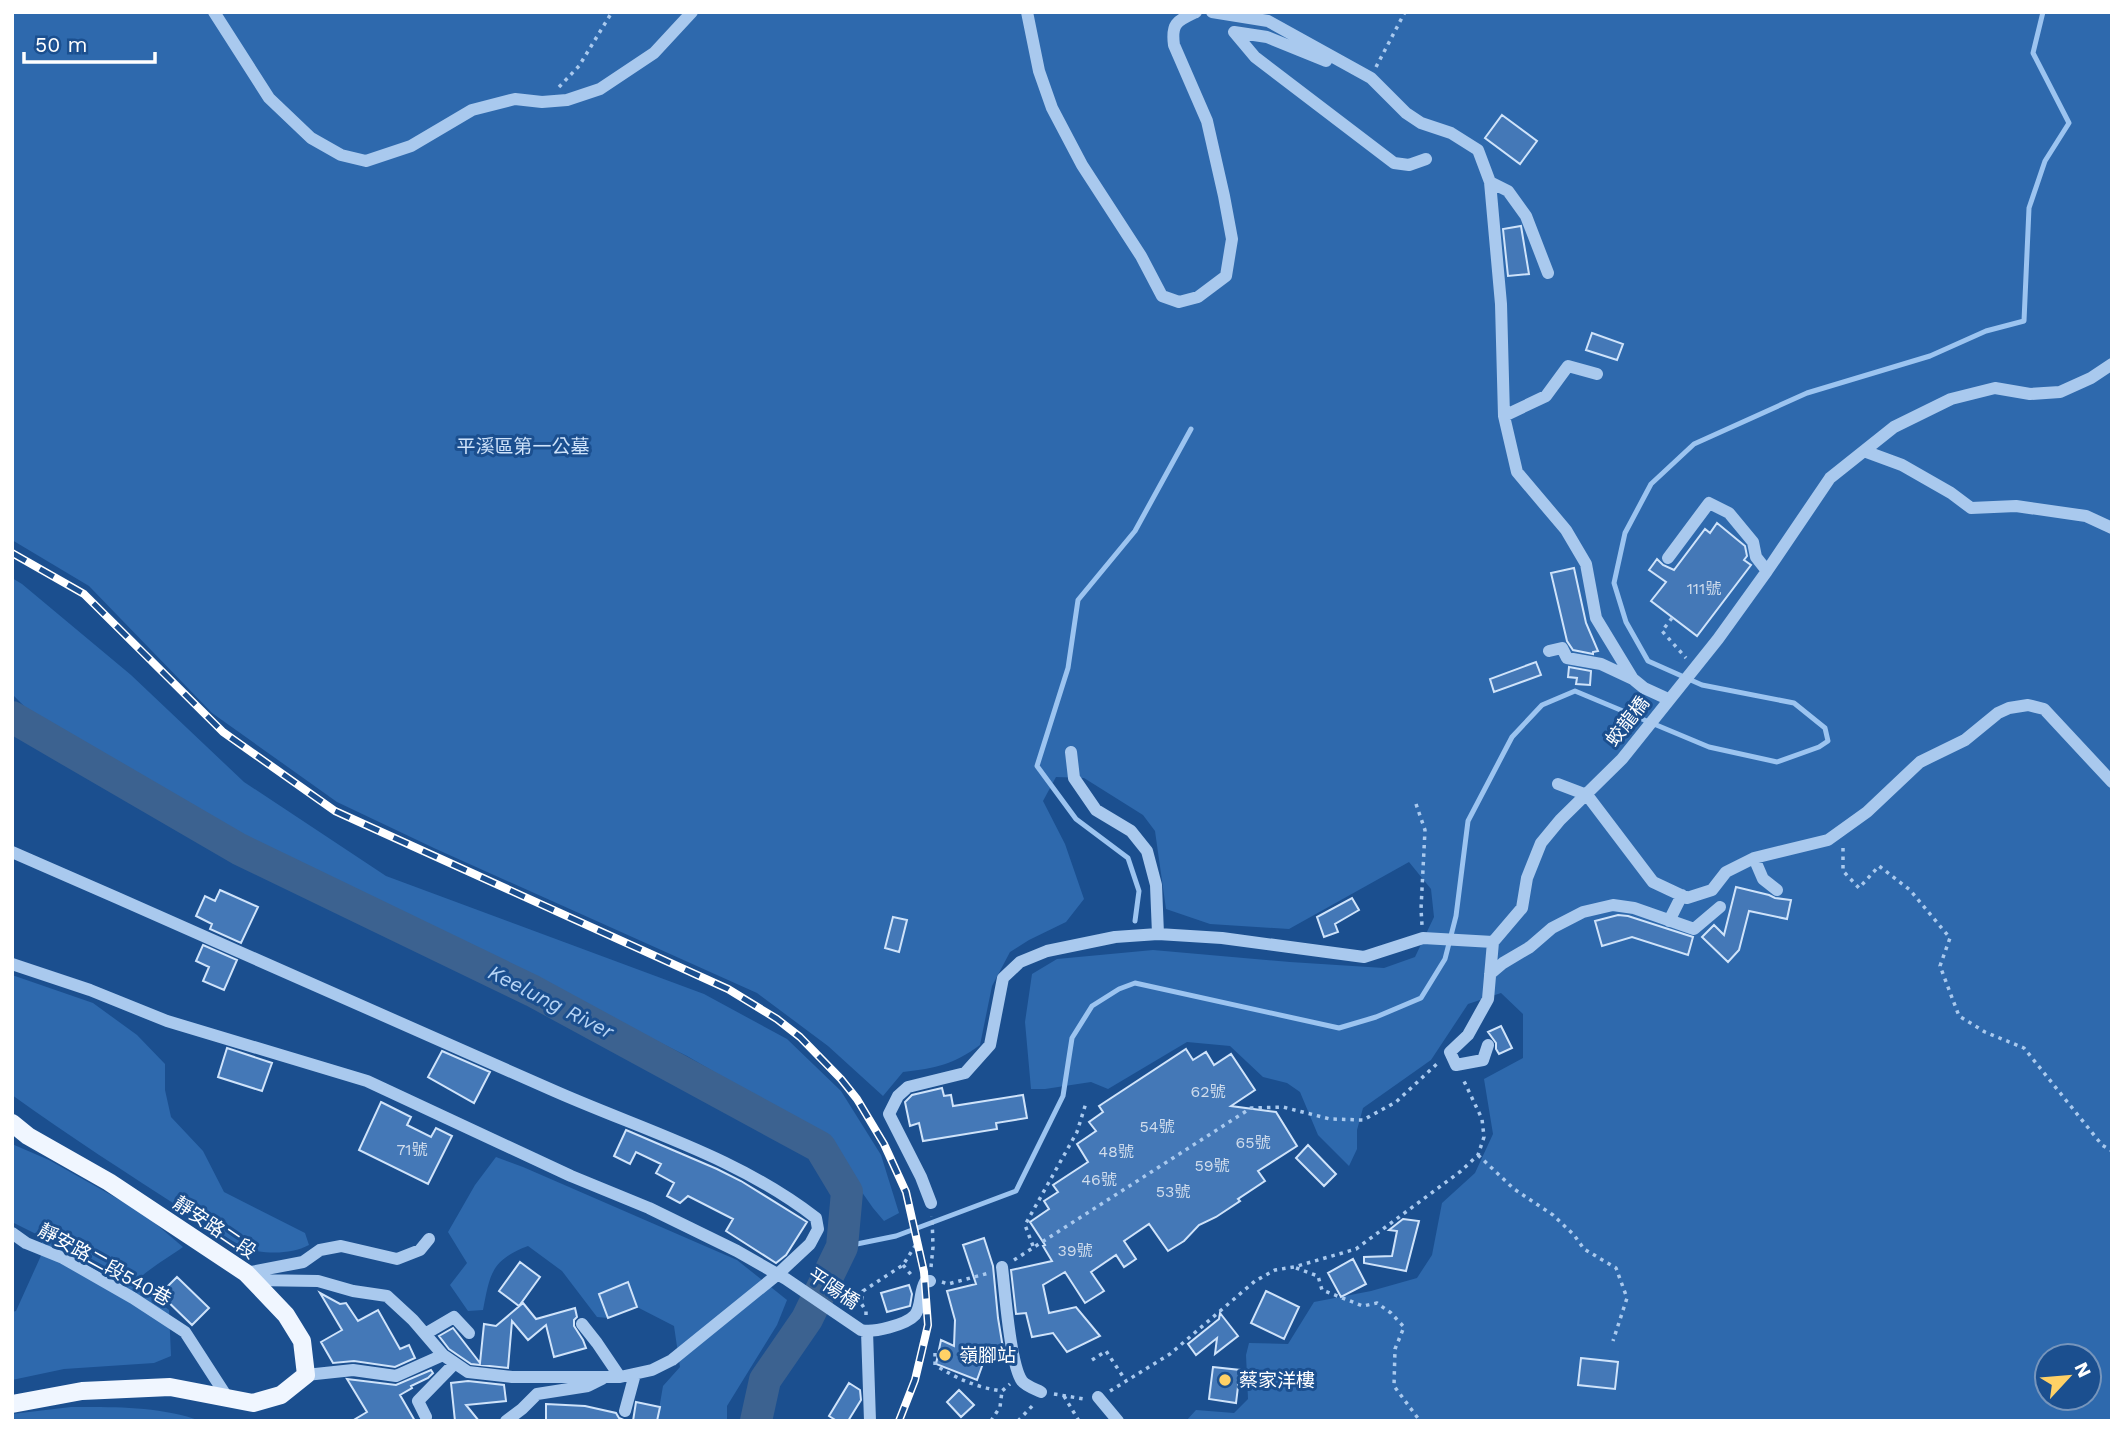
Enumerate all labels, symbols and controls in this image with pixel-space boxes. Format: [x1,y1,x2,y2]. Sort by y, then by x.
scale bar [24,21,156,65]
text: 50 m [35,32,87,57]
park label: 平溪區第一公墓 [456,435,590,458]
house number: 111號 [1687,579,1721,598]
street label: 蛟龍橋 [1601,692,1654,751]
water label: Keelung River [484,959,619,1044]
house number: 62號 [1190,1082,1226,1101]
house number: 54號 [1139,1117,1175,1136]
house number: 65號 [1235,1133,1271,1152]
house number: 71號 [396,1140,428,1159]
house number: 48號 [1098,1142,1134,1161]
house number: 59號 [1194,1156,1230,1175]
house number: 46號 [1081,1170,1117,1189]
house number: 53號 [1156,1182,1190,1201]
street label: 靜安路二段 [169,1191,261,1264]
street label: 靜安路二段540巷 [34,1218,175,1310]
house number: 39號 [1057,1241,1093,1260]
street label: 平陽橋 [804,1263,864,1314]
north arrow [2033,1342,2103,1412]
place label: 嶺腳站 [959,1344,1016,1367]
marker: 嶺腳站 [937,1347,953,1363]
text: N [2069,1358,2096,1381]
place label: 蔡家洋樓 [1239,1369,1315,1392]
marker: 蔡家洋樓 [1217,1372,1233,1388]

